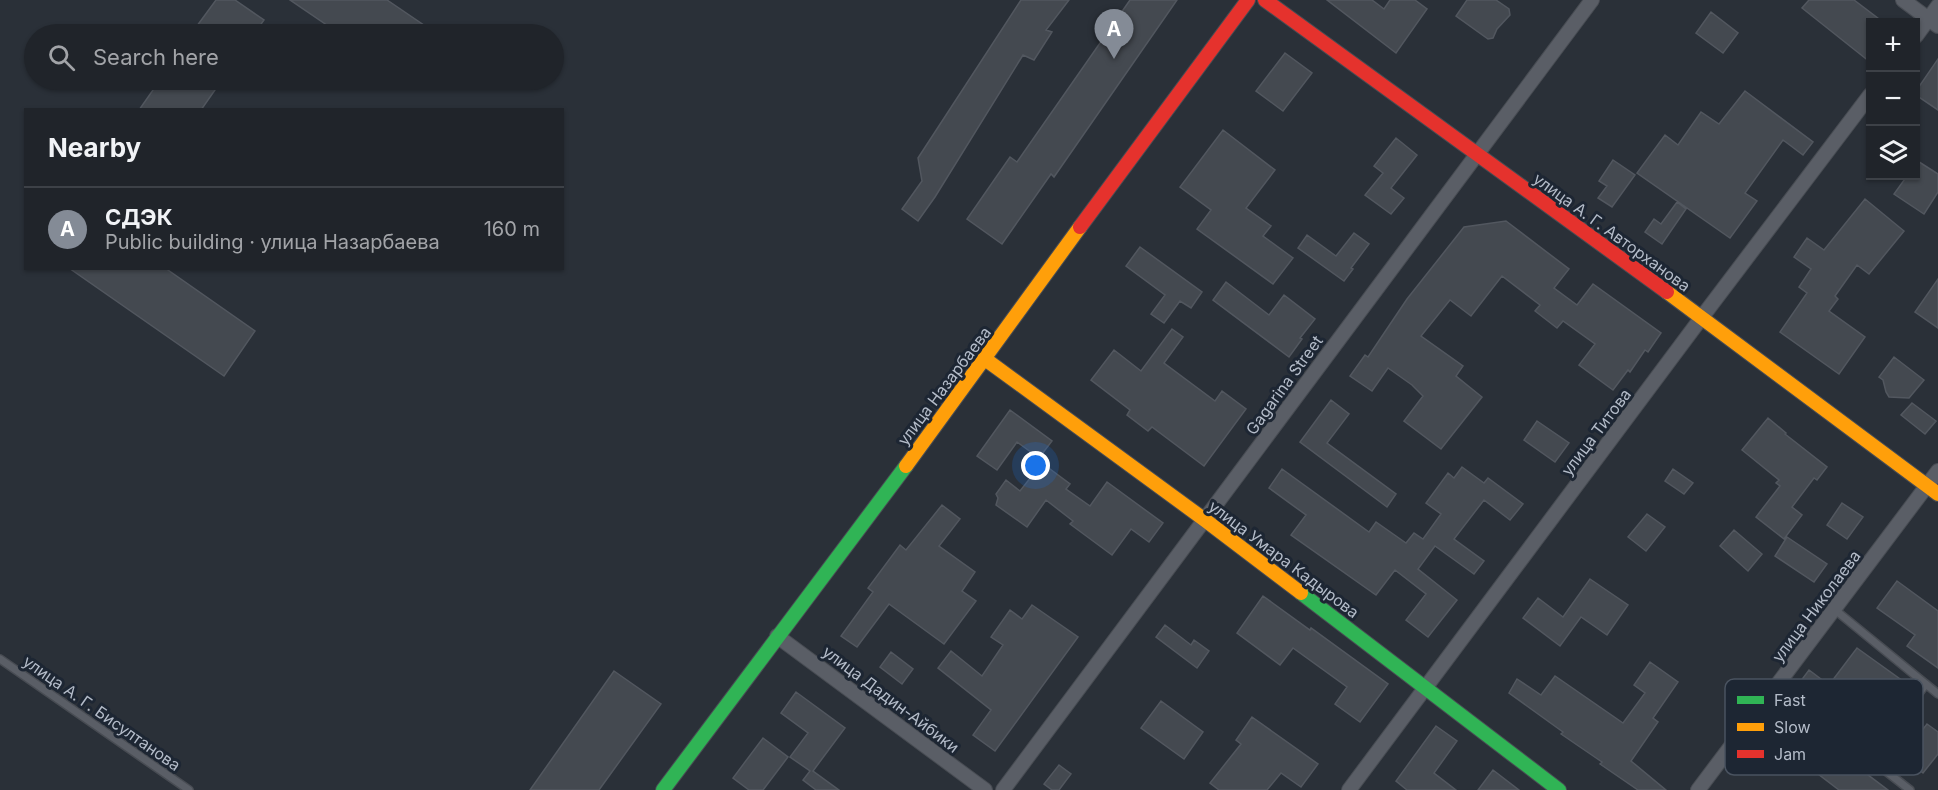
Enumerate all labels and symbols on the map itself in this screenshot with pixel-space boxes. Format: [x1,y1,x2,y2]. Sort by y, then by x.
pin: A [1094,10,1134,59]
street label: улица А. Г. Авторханова [1530,168,1694,296]
street label: улица Назарбаева [893,323,995,449]
street label: Gagarina Street [1241,331,1327,439]
street label: улица Титова [1557,385,1635,479]
your location [1021,451,1050,480]
street label: улица Умара Кадырова [1205,496,1363,622]
street label: улица Николаева [1767,546,1865,666]
street label: улица Дадин-Айбики [819,641,963,757]
street label: улица А. Г. Бисултанова [19,651,185,775]
legend [1725,679,1923,775]
text: Fast [1774,690,1806,710]
text: Slow [1774,717,1811,737]
text: Jam [1774,744,1806,764]

